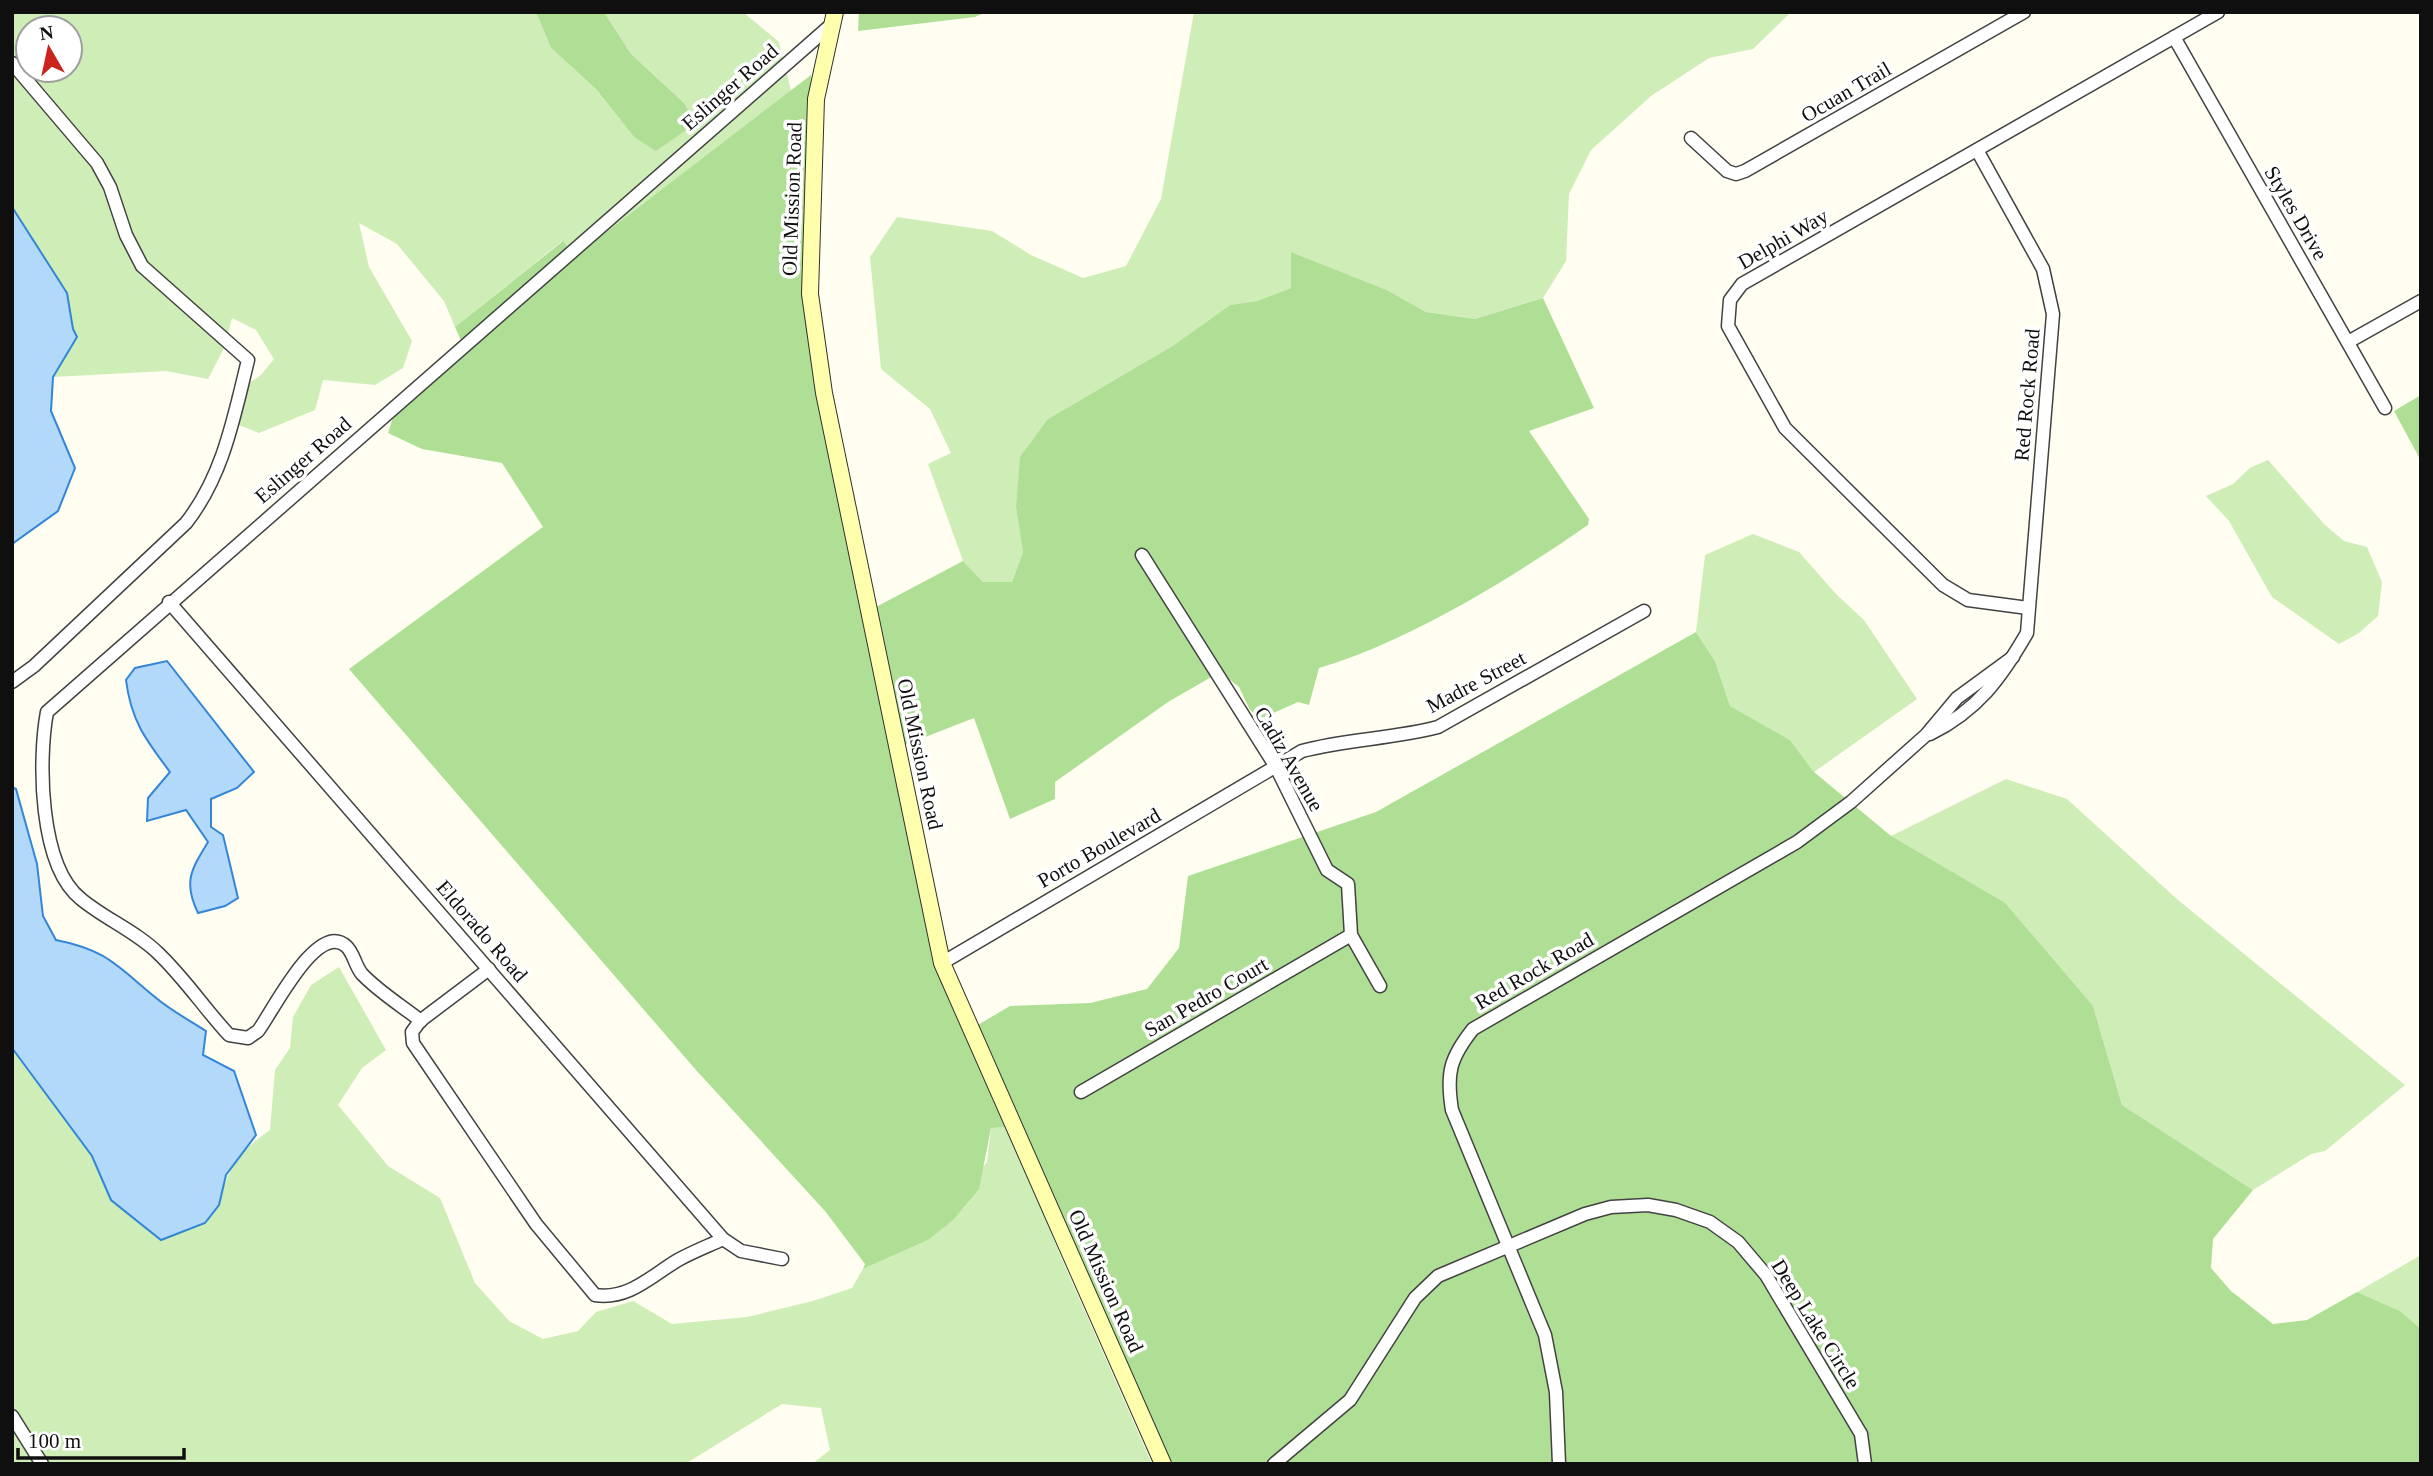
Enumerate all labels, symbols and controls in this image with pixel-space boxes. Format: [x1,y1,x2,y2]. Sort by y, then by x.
north arrow [14,14,84,84]
text: N [38,21,55,44]
street label: Eslinger Road [677,38,783,135]
street label: Ocuan Trail [1797,57,1895,127]
street label: Old Mission Road [777,121,807,276]
street label: Styles Drive [2260,162,2332,264]
street label: Delphi Way [1734,203,1833,274]
street label: Red Rock Road [2009,327,2045,462]
street label: Eslinger Road [250,411,356,508]
street label: Madre Street [1422,646,1530,718]
street label: Old Mission Road [892,676,948,832]
street label: Cadiz Avenue [1249,702,1329,816]
street label: Porto Boulevard [1033,803,1165,893]
street label: Eldorado Road [431,875,533,987]
street label: Red Rock Road [1470,927,1598,1015]
street label: San Pedro Court [1140,952,1272,1042]
street label: Old Mission Road [1064,1206,1148,1357]
street label: Deep Lake Circle [1767,1255,1865,1393]
scale bar [18,1416,184,1460]
text: 100 m [28,1429,81,1453]

